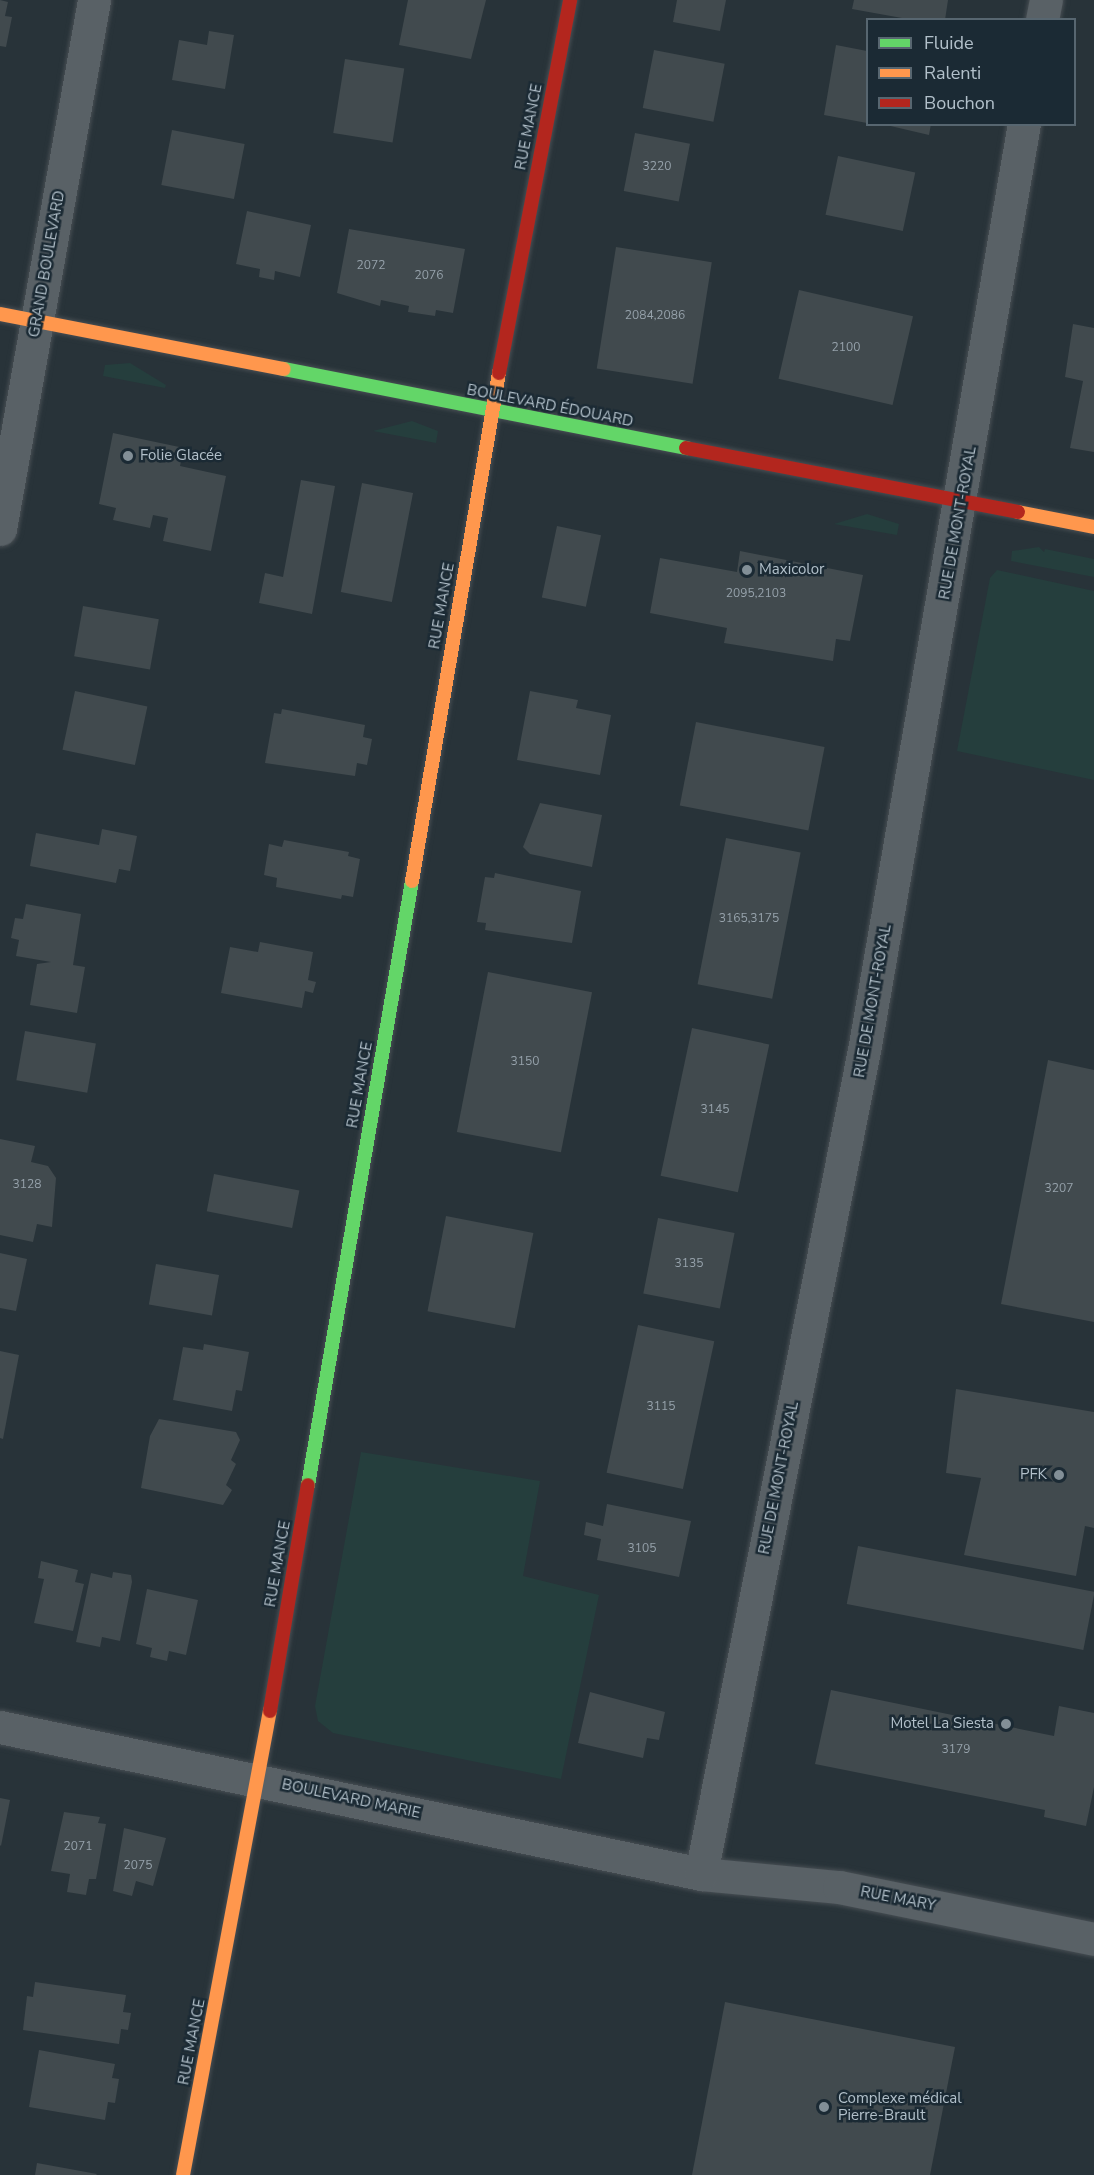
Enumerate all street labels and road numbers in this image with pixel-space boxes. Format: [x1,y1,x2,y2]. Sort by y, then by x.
street label: RUE MANCE [512,82,546,172]
street label: GRAND BOULEVARD [25,189,69,339]
street label: BOULEVARD ÉDOUARD [465,381,635,431]
street label: RUE DE MONT-ROYAL [936,445,980,601]
street label: RUE MANCE [426,561,458,651]
street label: RUE DE MONT-ROYAL [851,923,895,1079]
street label: RUE MANCE [344,1040,376,1130]
street label: RUE DE MONT-ROYAL [755,1400,803,1556]
street label: RUE MANCE [262,1519,294,1609]
street label: BOULEVARD MARIE [280,1776,422,1822]
street label: RUE MARY [859,1883,937,1915]
street label: RUE MANCE [175,1997,209,2087]

